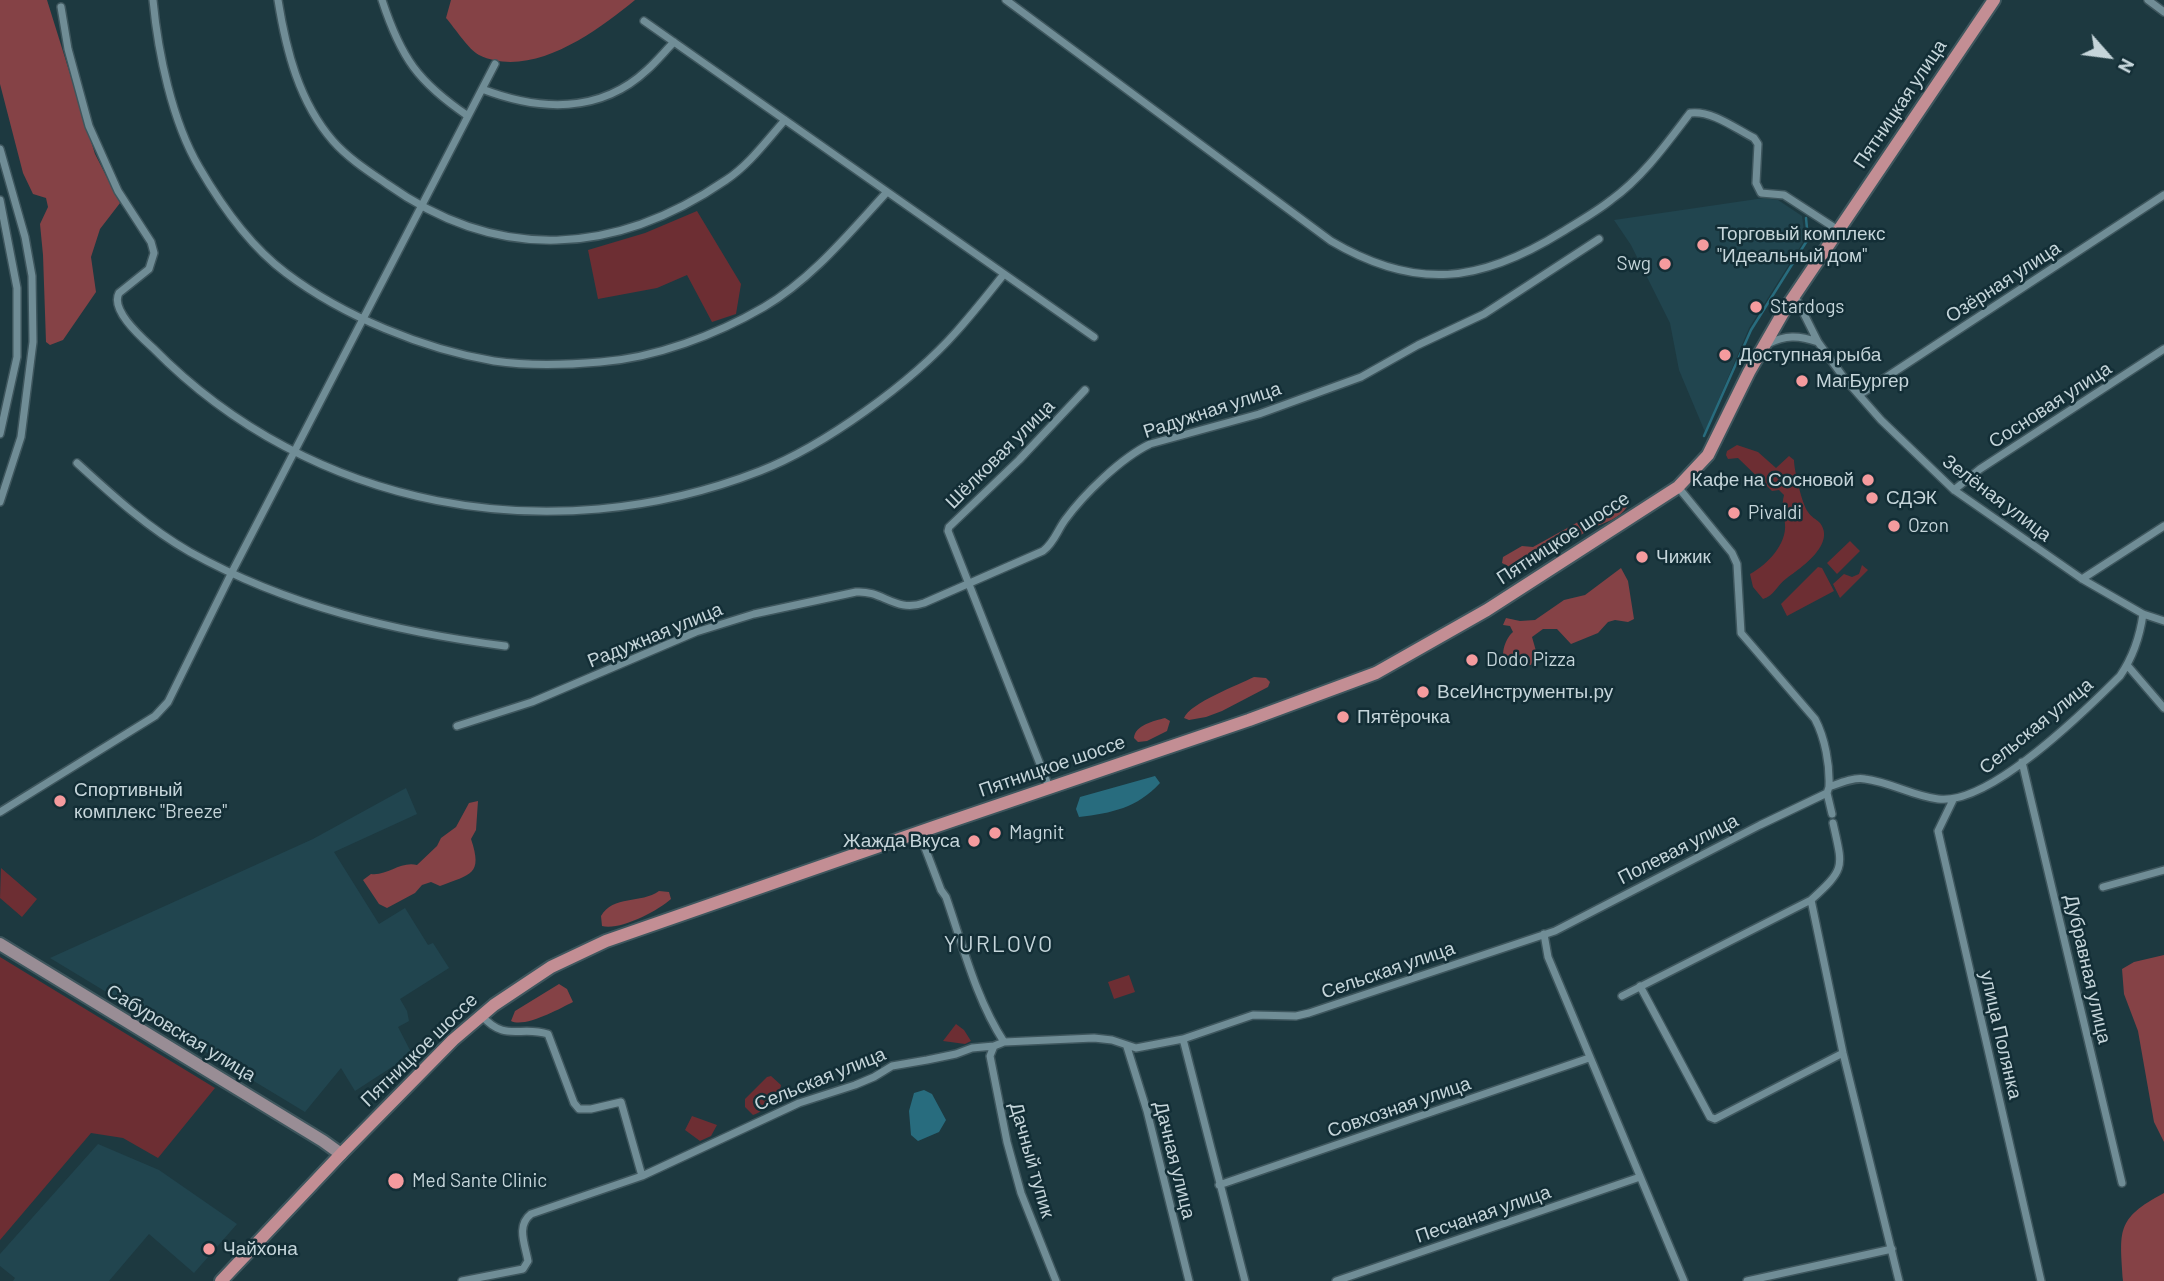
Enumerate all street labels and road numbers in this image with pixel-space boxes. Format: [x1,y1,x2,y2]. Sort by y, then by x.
street label: Пятницкая улица [1849,35,1951,173]
street label: Озёрная улица [1941,236,2065,328]
street label: Сосновая улица [1984,357,2116,453]
street label: Радужная улица [1140,377,1284,443]
street label: Шёлковая улица [941,395,1059,513]
street label: Зелёная улица [1938,450,2056,546]
street label: Пятницкое шоссе [1492,487,1634,589]
street label: Радужная улица [584,598,726,672]
street label: Сельская улица [1975,673,2097,779]
street label: Пятницкое шоссе [976,730,1128,802]
street label: Полевая улица [1614,809,1742,889]
street label: Дубравная улица [2060,892,2116,1046]
street label: Сельская улица [1318,936,1458,1004]
street label: улица Полянка [1975,969,2027,1101]
street label: Сабуровская улица [102,979,260,1087]
street label: Пятницкое шоссе [356,988,482,1112]
street label: Сельская улица [751,1042,889,1116]
street label: Совхозная улица [1324,1072,1474,1142]
street label: Дачная улица [1149,1099,1201,1221]
street label: Дачный тупик [1005,1100,1059,1220]
street label: Песчаная улица [1412,1180,1554,1248]

